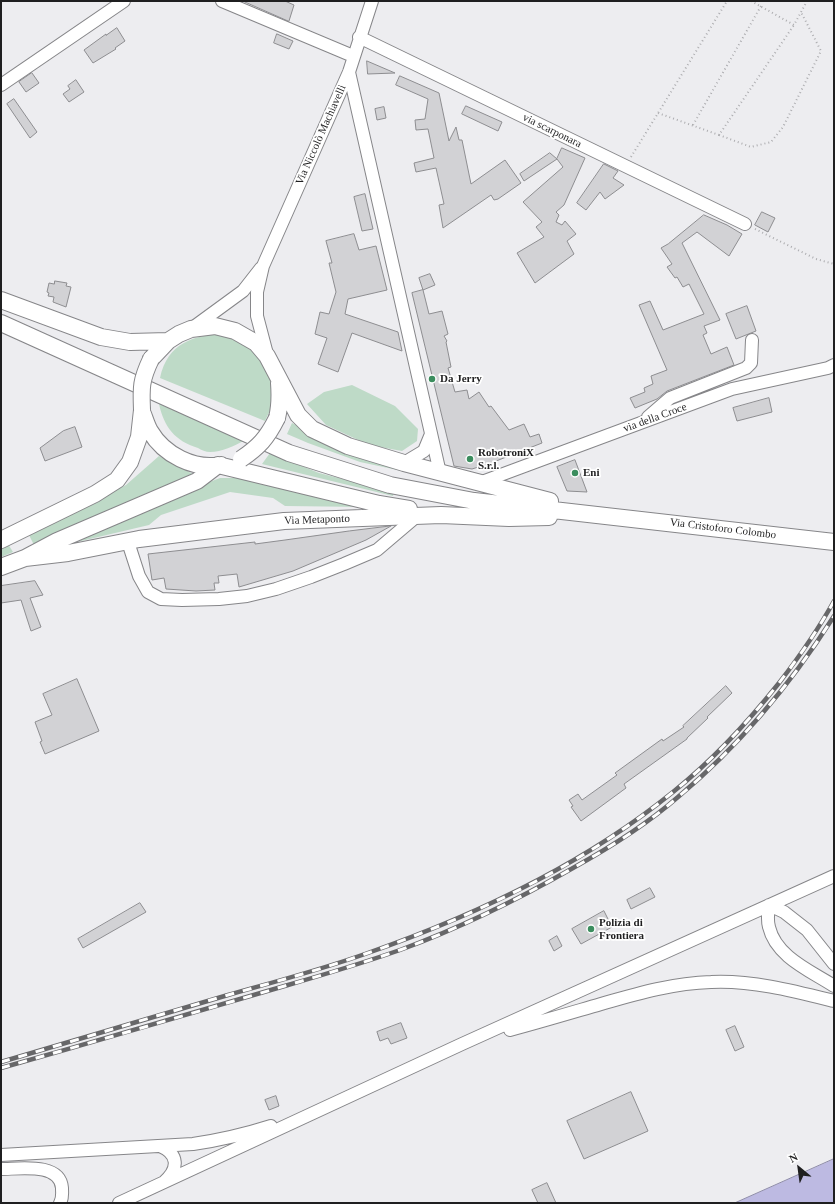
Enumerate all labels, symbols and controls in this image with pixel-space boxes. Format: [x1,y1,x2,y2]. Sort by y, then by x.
street label: Via Niccolò Machiavelli [293,83,349,187]
street label: via scarponara [520,111,584,151]
place label: Da Jerry [440,372,482,386]
marker: Da Jerry [427,374,437,384]
street label: via della Croce [621,400,689,436]
place label: RobotroniX S.r.l. [478,446,534,472]
marker: RobotroniX S.r.l. [465,454,475,464]
place label: Eni [583,466,600,480]
marker: Eni [570,468,580,478]
street label: Via Metaponto [284,512,350,528]
street label: Via Cristoforo Colombo [669,516,777,542]
place label: Polizia di Frontiera [599,916,644,942]
marker: Polizia di Frontiera [586,924,596,934]
north arrow [779,1148,819,1188]
text: N [787,1150,800,1165]

